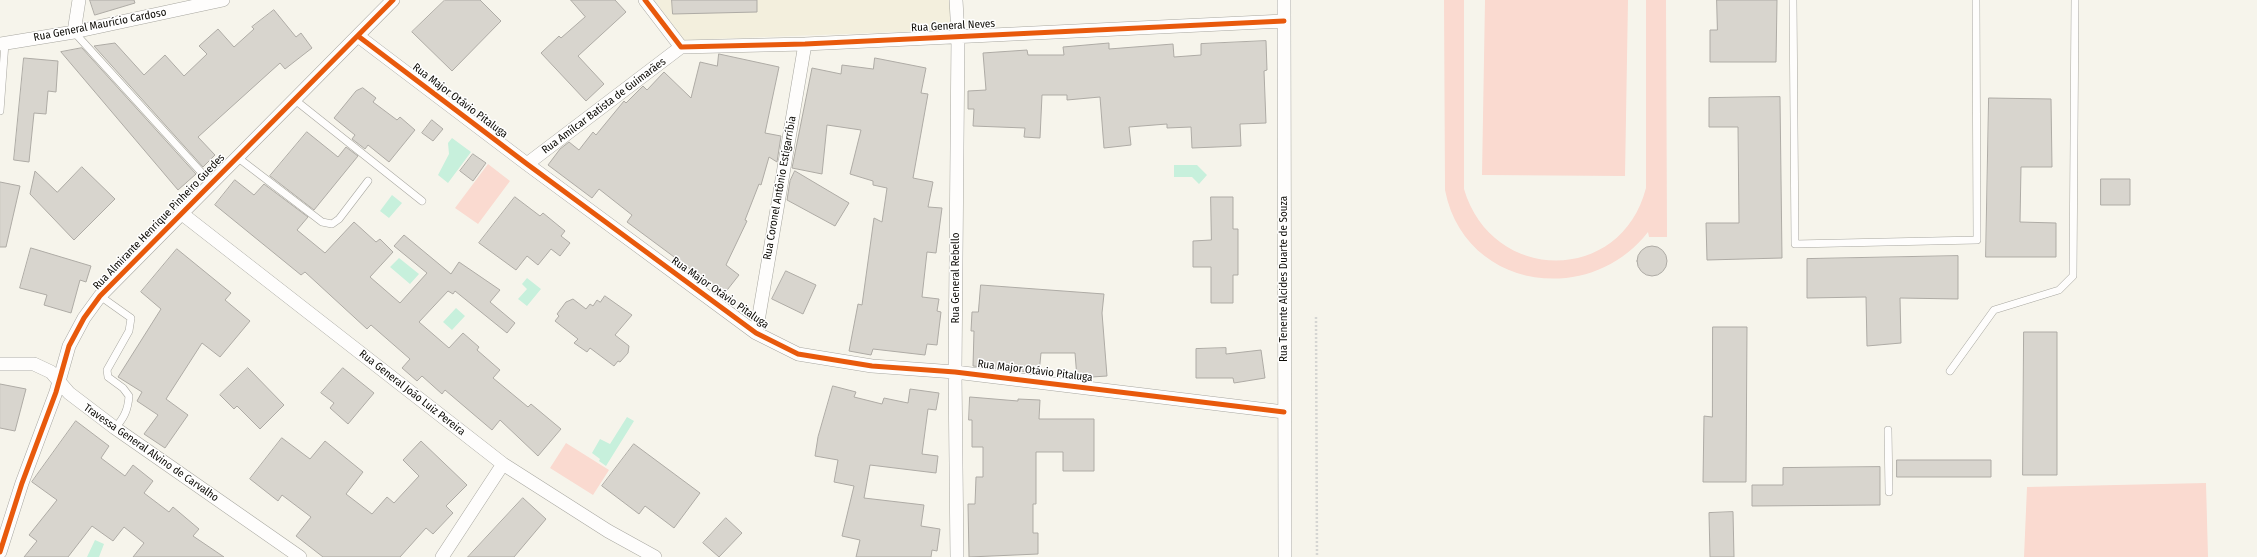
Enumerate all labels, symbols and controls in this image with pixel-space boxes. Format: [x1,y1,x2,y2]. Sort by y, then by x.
street label: Rua General Maurício Cardoso [33,6,167,44]
street label: Rua General Neves [911,17,995,35]
street label: Rua Amílcar Batista de Guimarães [539,55,669,157]
street label: Rua Major Otávio Pitaluga [410,61,510,141]
street label: Rua Coronel Antônio Estigarríbia [761,115,799,261]
street label: Rua Almirante Henrique Pinheiro Guedes [90,151,228,293]
street label: Rua Tenente Alcides Duarte de Souza [1277,196,1291,362]
street label: Rua General Rebello [949,232,963,324]
street label: Rua Major Otávio Pitaluga [669,254,771,332]
street label: Rua General João Luiz Pereira [356,347,468,439]
street label: Rua Major Otávio Pitaluga [977,357,1093,385]
street label: Travessa General Alvino de Carvalho [81,401,221,505]

